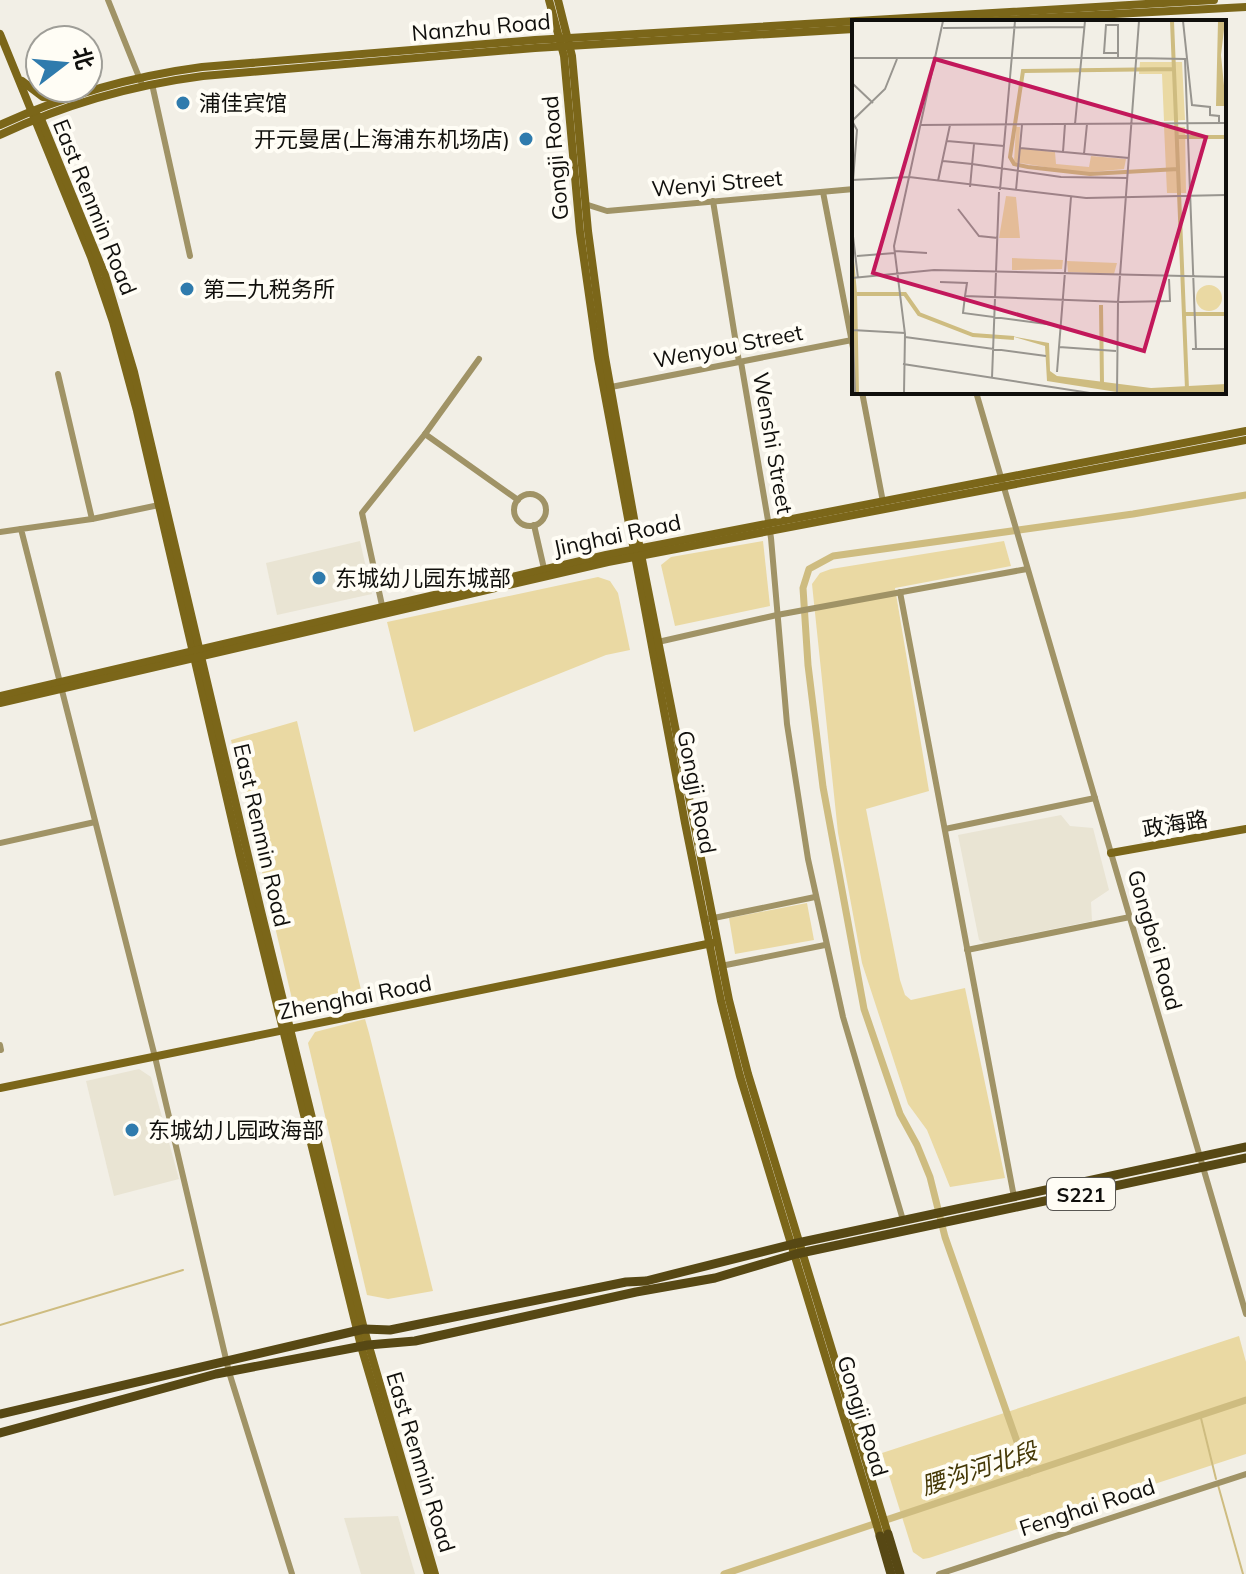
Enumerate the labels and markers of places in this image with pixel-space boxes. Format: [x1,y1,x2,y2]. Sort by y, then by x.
place label: 浦佳宾馆 [199,89,287,117]
marker: 浦佳宾馆 [174,94,192,112]
place label: 开元曼居(上海浦东机场店) [254,125,510,153]
marker: 开元曼居(上海浦东机场店) [517,130,535,148]
place label: 第二九税务所 [203,275,335,303]
marker: 第二九税务所 [178,280,196,298]
place label: 东城幼儿园东城部 [335,564,511,592]
marker: 东城幼儿园东城部 [310,569,328,587]
place label: 东城幼儿园政海部 [148,1116,324,1144]
marker: 东城幼儿园政海部 [123,1121,141,1139]

